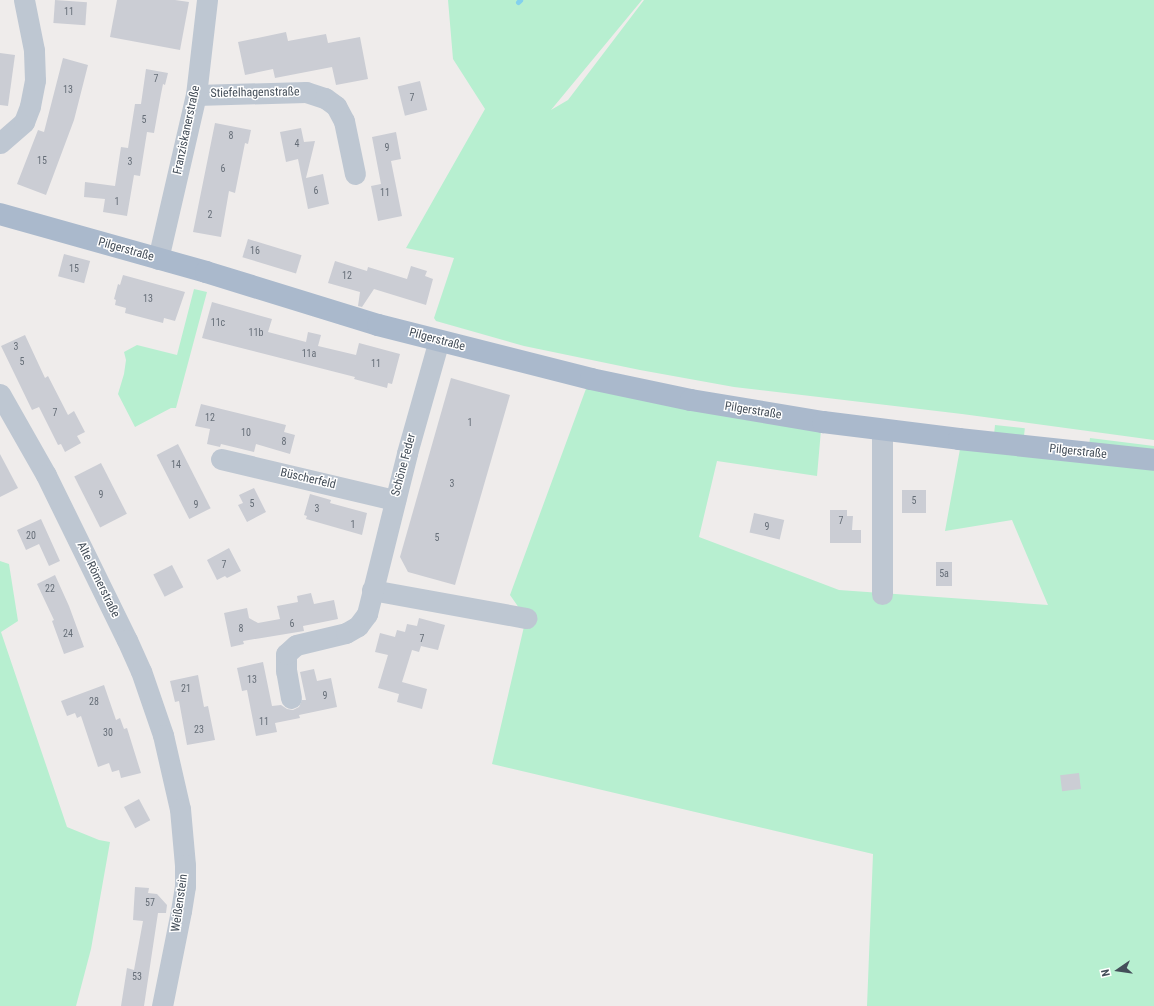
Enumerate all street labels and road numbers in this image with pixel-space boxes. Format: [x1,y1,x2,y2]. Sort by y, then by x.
street label: Franziskanerstraße [171,84,203,176]
street label: Stiefelhagenstraße [210,85,300,101]
street label: Pilgerstraße [96,235,156,265]
street label: Pilgerstraße [407,326,467,354]
street label: Pilgerstraße [724,399,782,423]
street label: Schöne Feder [389,432,419,498]
street label: Pilgerstraße [1049,442,1107,462]
street label: Büscherfeld [279,466,337,492]
street label: Alte Römerstraße [73,540,123,620]
street label: Weißenstein [169,873,191,933]

